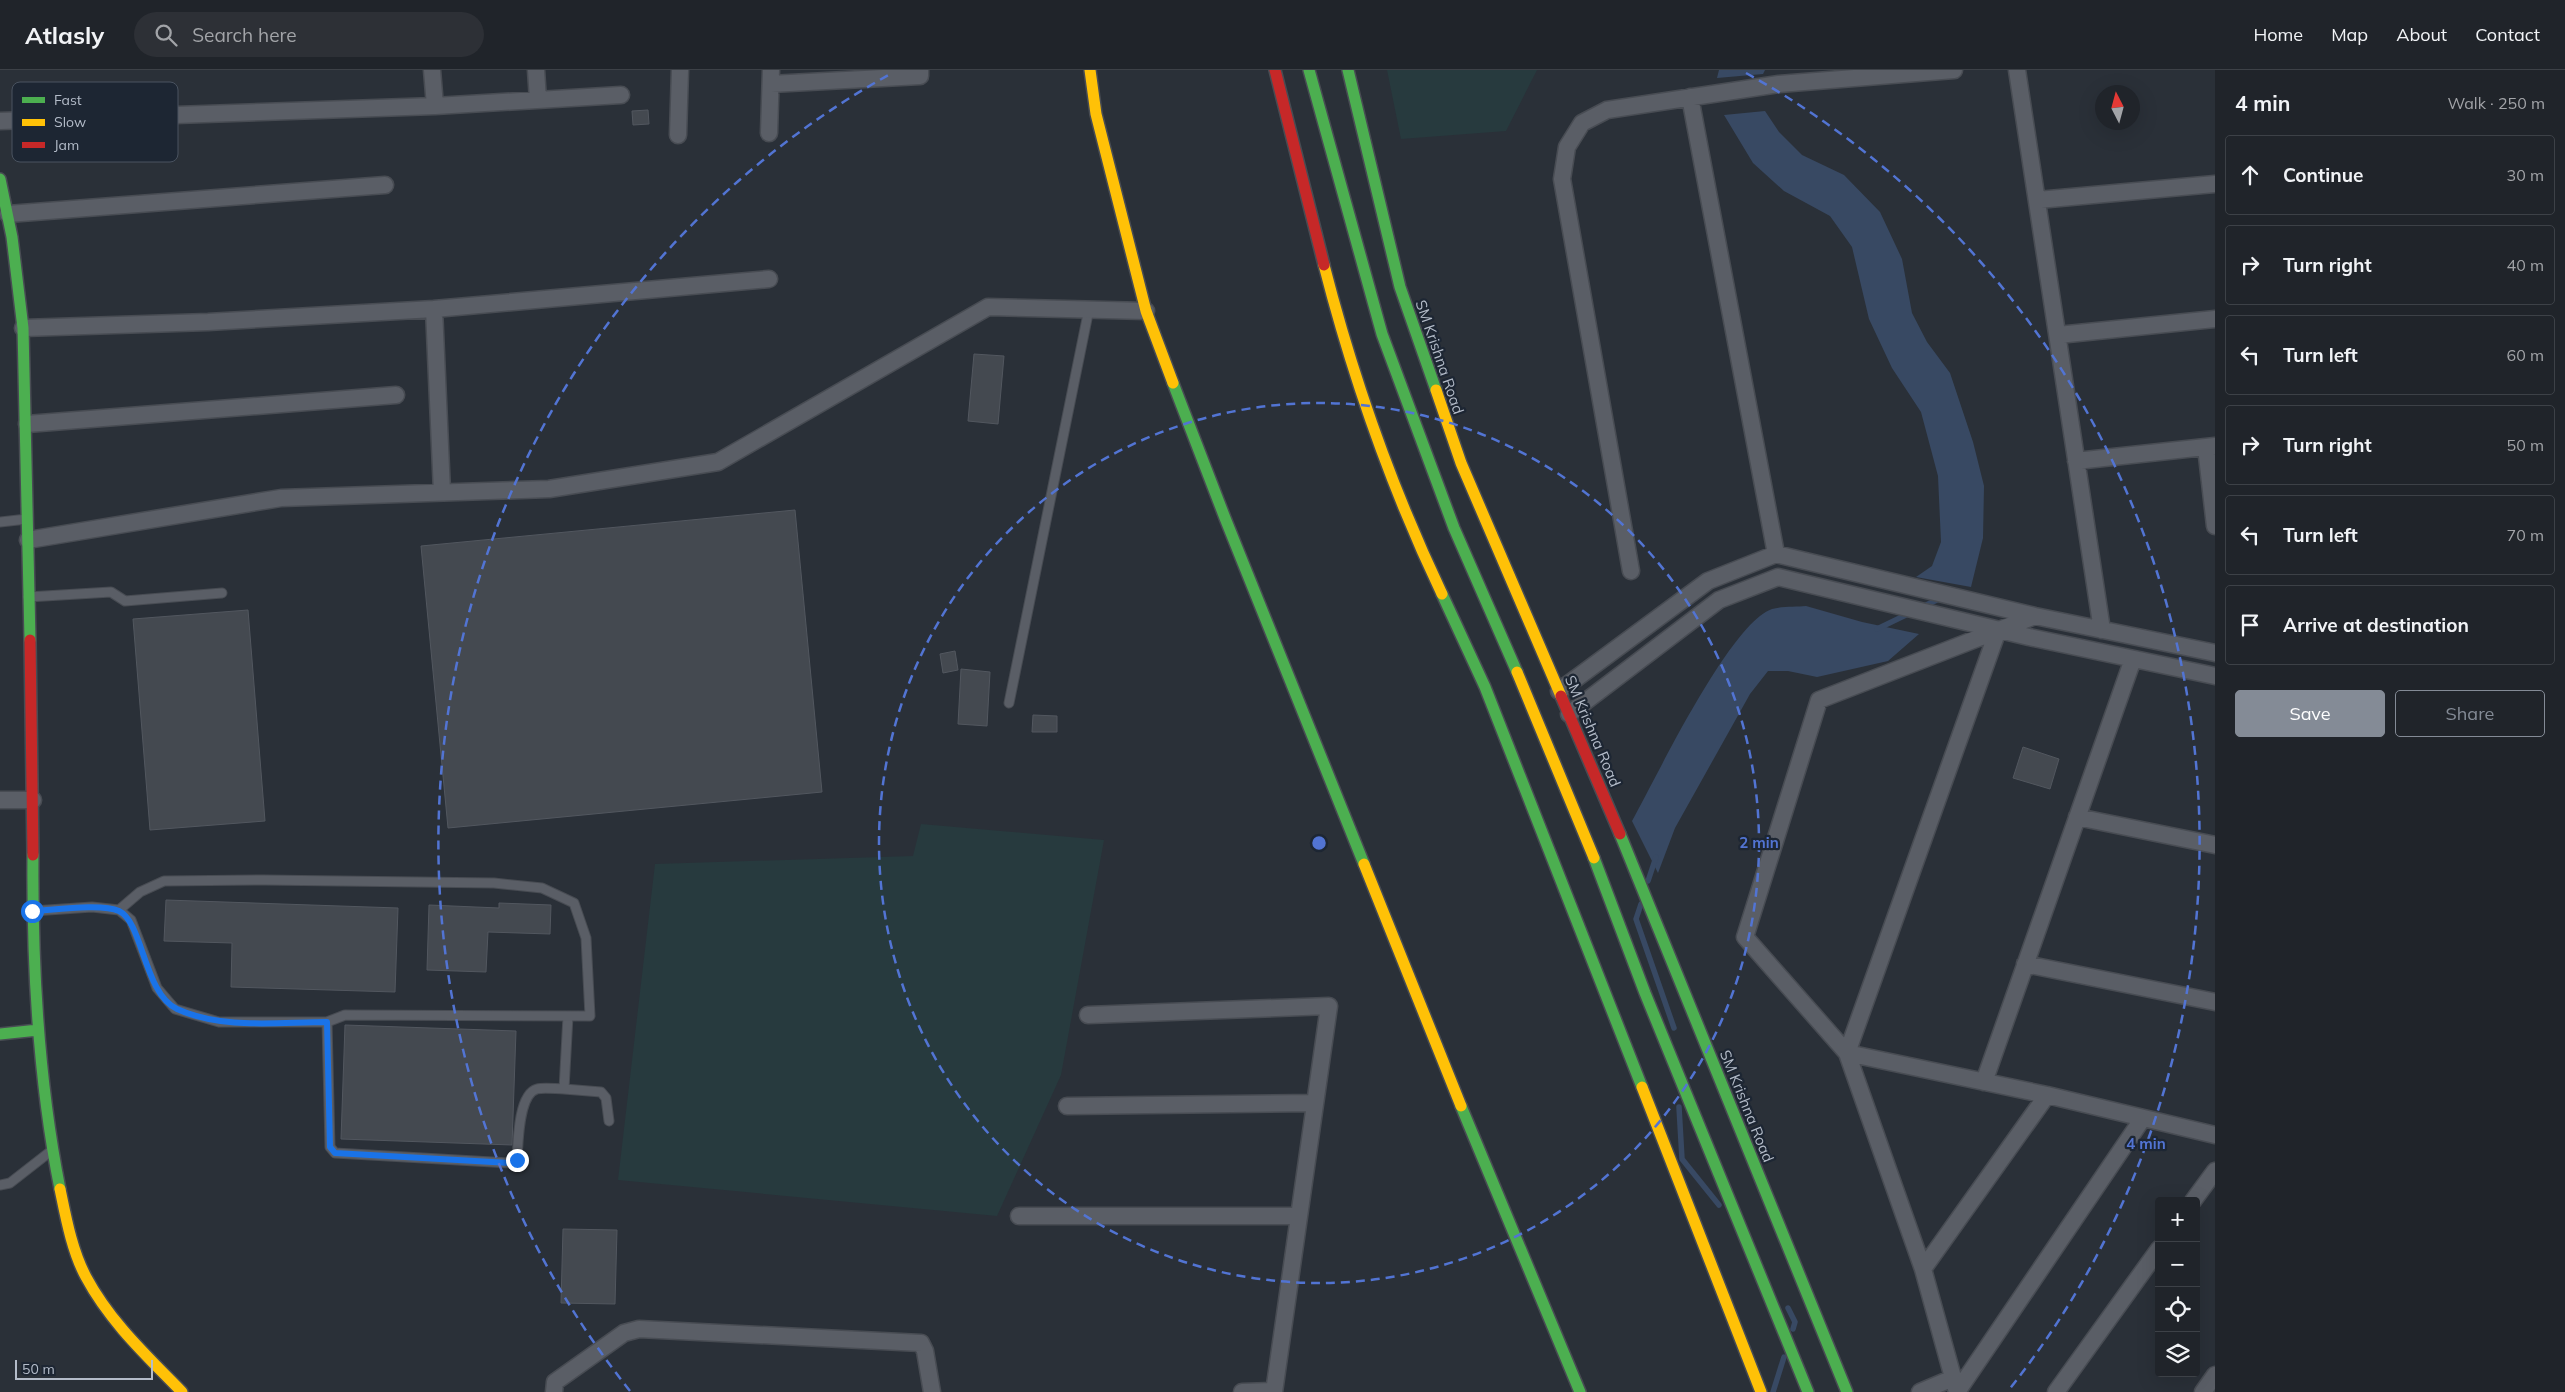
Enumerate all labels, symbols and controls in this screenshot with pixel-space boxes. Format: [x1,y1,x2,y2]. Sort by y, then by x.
search box [134,12,484,57]
text: Atlasly [25,20,104,50]
icon: search [152,21,180,49]
text: Search here [192,23,297,47]
text: Home [2253,23,2303,46]
text: Map [2331,23,2368,46]
text: About [2396,23,2447,46]
text: Contact [2475,23,2540,46]
legend [12,82,178,162]
north arrow [2095,85,2140,130]
text: 4 min [2235,90,2290,116]
text: Fast [54,91,82,109]
text: Walk · 250 m [2447,93,2545,113]
text: Slow [54,113,86,131]
text: Jam [54,136,79,154]
icon: ahead [2236,161,2264,189]
text: Continue [2283,163,2363,187]
text: 30 m [2507,165,2544,185]
icon: right [2236,251,2264,279]
text: Turn right [2283,253,2372,277]
text: 40 m [2507,255,2544,275]
street label: SM Krishna Road [1412,297,1468,417]
icon: left [2236,341,2264,369]
text: Turn left [2283,343,2358,367]
text: 60 m [2507,345,2544,365]
icon: right [2236,431,2264,459]
text: Turn right [2283,433,2372,457]
text: 50 m [2507,435,2544,455]
icon: left [2236,521,2264,549]
text: Turn left [2283,523,2358,547]
text: 70 m [2507,525,2544,545]
icon: arrive [2236,611,2264,639]
text: Arrive at destination [2283,613,2469,637]
street label: SM Krishna Road [1561,672,1625,790]
button: Save [2235,690,2385,737]
button: Share [2395,690,2545,737]
text: 2 min [1739,833,1779,852]
centre of rings [1310,834,1328,852]
route start [21,900,44,923]
street label: SM Krishna Road [1716,1047,1778,1165]
text: 4 min [2126,1134,2166,1153]
route end [506,1149,529,1172]
map controls [2155,1197,2200,1377]
button: + [2155,1197,2200,1242]
button: − [2155,1242,2200,1287]
button: locate [2155,1287,2200,1332]
button: layers [2155,1332,2200,1377]
scale bar [15,1357,152,1380]
text: 50 m [22,1360,55,1378]

